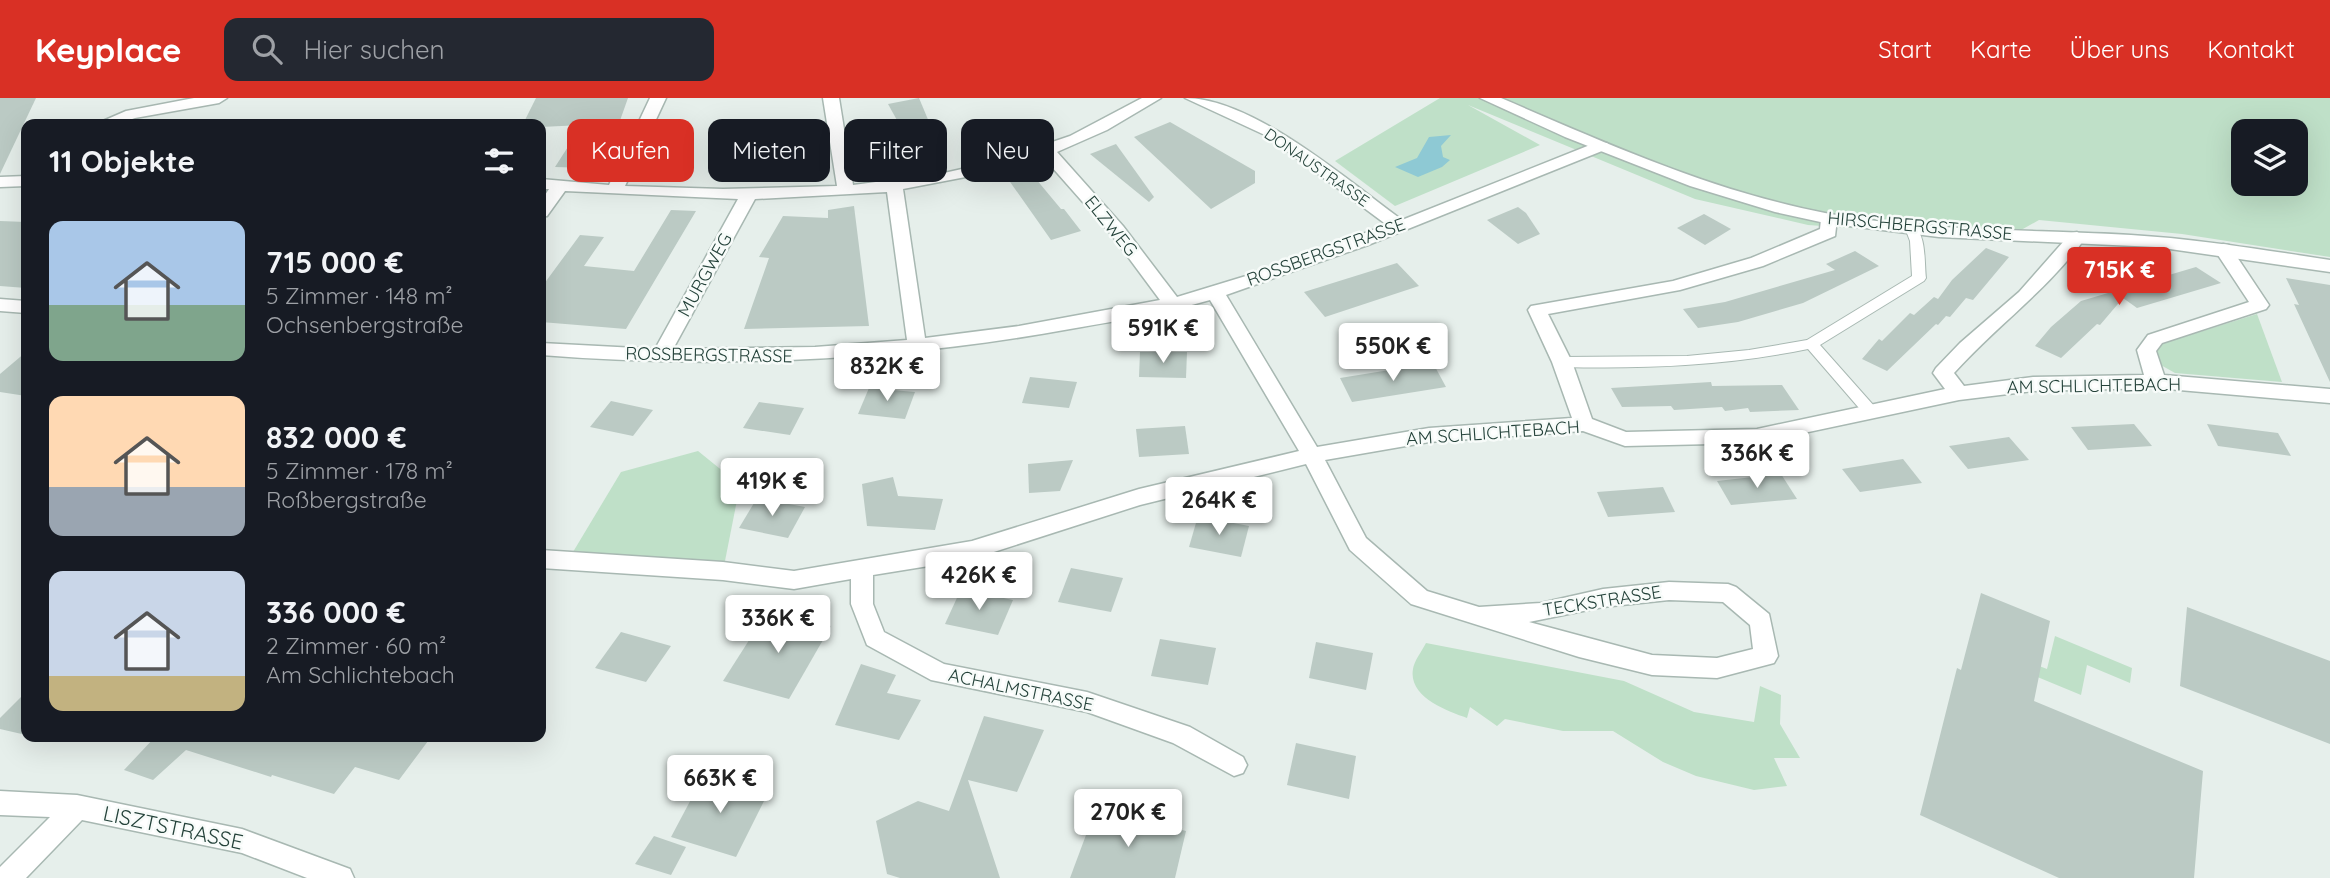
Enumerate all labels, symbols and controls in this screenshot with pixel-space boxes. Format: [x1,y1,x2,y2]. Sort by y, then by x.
search box [224,18,714,81]
text: Keyplace [35,29,182,70]
icon: search [248,30,286,68]
text: Hier suchen [304,33,445,66]
text: Start [1878,34,1932,64]
text: Karte [1970,34,2031,64]
text: Über uns [2069,34,2169,64]
text: Kontakt [2207,34,2295,64]
chip: Kaufen [567,119,694,182]
chip: Mieten [708,119,830,182]
chip: Filter [844,119,947,182]
chip: Neu [961,119,1054,182]
map controls [2231,119,2308,196]
button: layers [2231,119,2308,196]
street label: DONAUSTRASSE [1261,123,1373,211]
text: 11 Objekte [49,142,195,180]
icon: filters [480,142,518,180]
street label: ELZWEG [1080,191,1143,261]
street label: HIRSCHBERGSTRASSE [1826,206,2014,245]
street label: ROSSBERGSTRASSE [1243,212,1408,291]
street label: MURGWEG [672,229,737,321]
text: 715 000 € [266,243,404,281]
pin: 715K € [2062,248,2176,307]
icon: home [105,249,189,333]
text: 715K € [2083,255,2155,284]
text: 5 Zimmer · 148 m² [266,281,453,310]
pin: 591K € [1106,306,1220,365]
text: Ochsenbergstraße [266,310,463,339]
text: 591K € [1127,313,1199,342]
pin: 550K € [1336,324,1450,383]
text: 550K € [1355,331,1431,360]
street label: ROSSBERGSTRASSE [625,342,793,367]
pin: 832K € [830,344,944,403]
text: 832K € [850,351,924,380]
street label: AM SCHLICHTEBACH [2007,372,2181,399]
street label: AM SCHLICHTEBACH [1405,415,1581,450]
text: 832 000 € [266,418,407,456]
icon: home [105,424,189,508]
pin: 336K € [1700,430,1814,490]
text: 336K € [1720,438,1794,467]
text: 5 Zimmer · 178 m² [266,456,453,485]
pin: 419K € [715,458,829,518]
text: 419K € [737,466,807,495]
pin: 264K € [1162,478,1276,537]
text: Roßbergstraße [266,485,427,514]
text: 264K € [1181,485,1257,514]
pin: 426K € [922,552,1036,612]
text: 426K € [941,560,1017,589]
street label: TECKSTRASSE [1541,580,1663,621]
text: 336 000 € [266,593,406,631]
pin: 336K € [721,596,835,655]
icon: home [105,599,189,683]
text: 336K € [741,603,815,632]
text: 2 Zimmer · 60 m² [266,631,446,660]
text: Am Schlichtebach [266,660,455,689]
street label: ACHALMSTRASSE [947,663,1096,716]
pin: 663K € [663,756,777,815]
text: 663K € [683,763,757,792]
pin: 270K € [1071,790,1185,849]
text: 270K € [1090,797,1166,826]
street label: LISZTSTRASSE [101,800,245,855]

